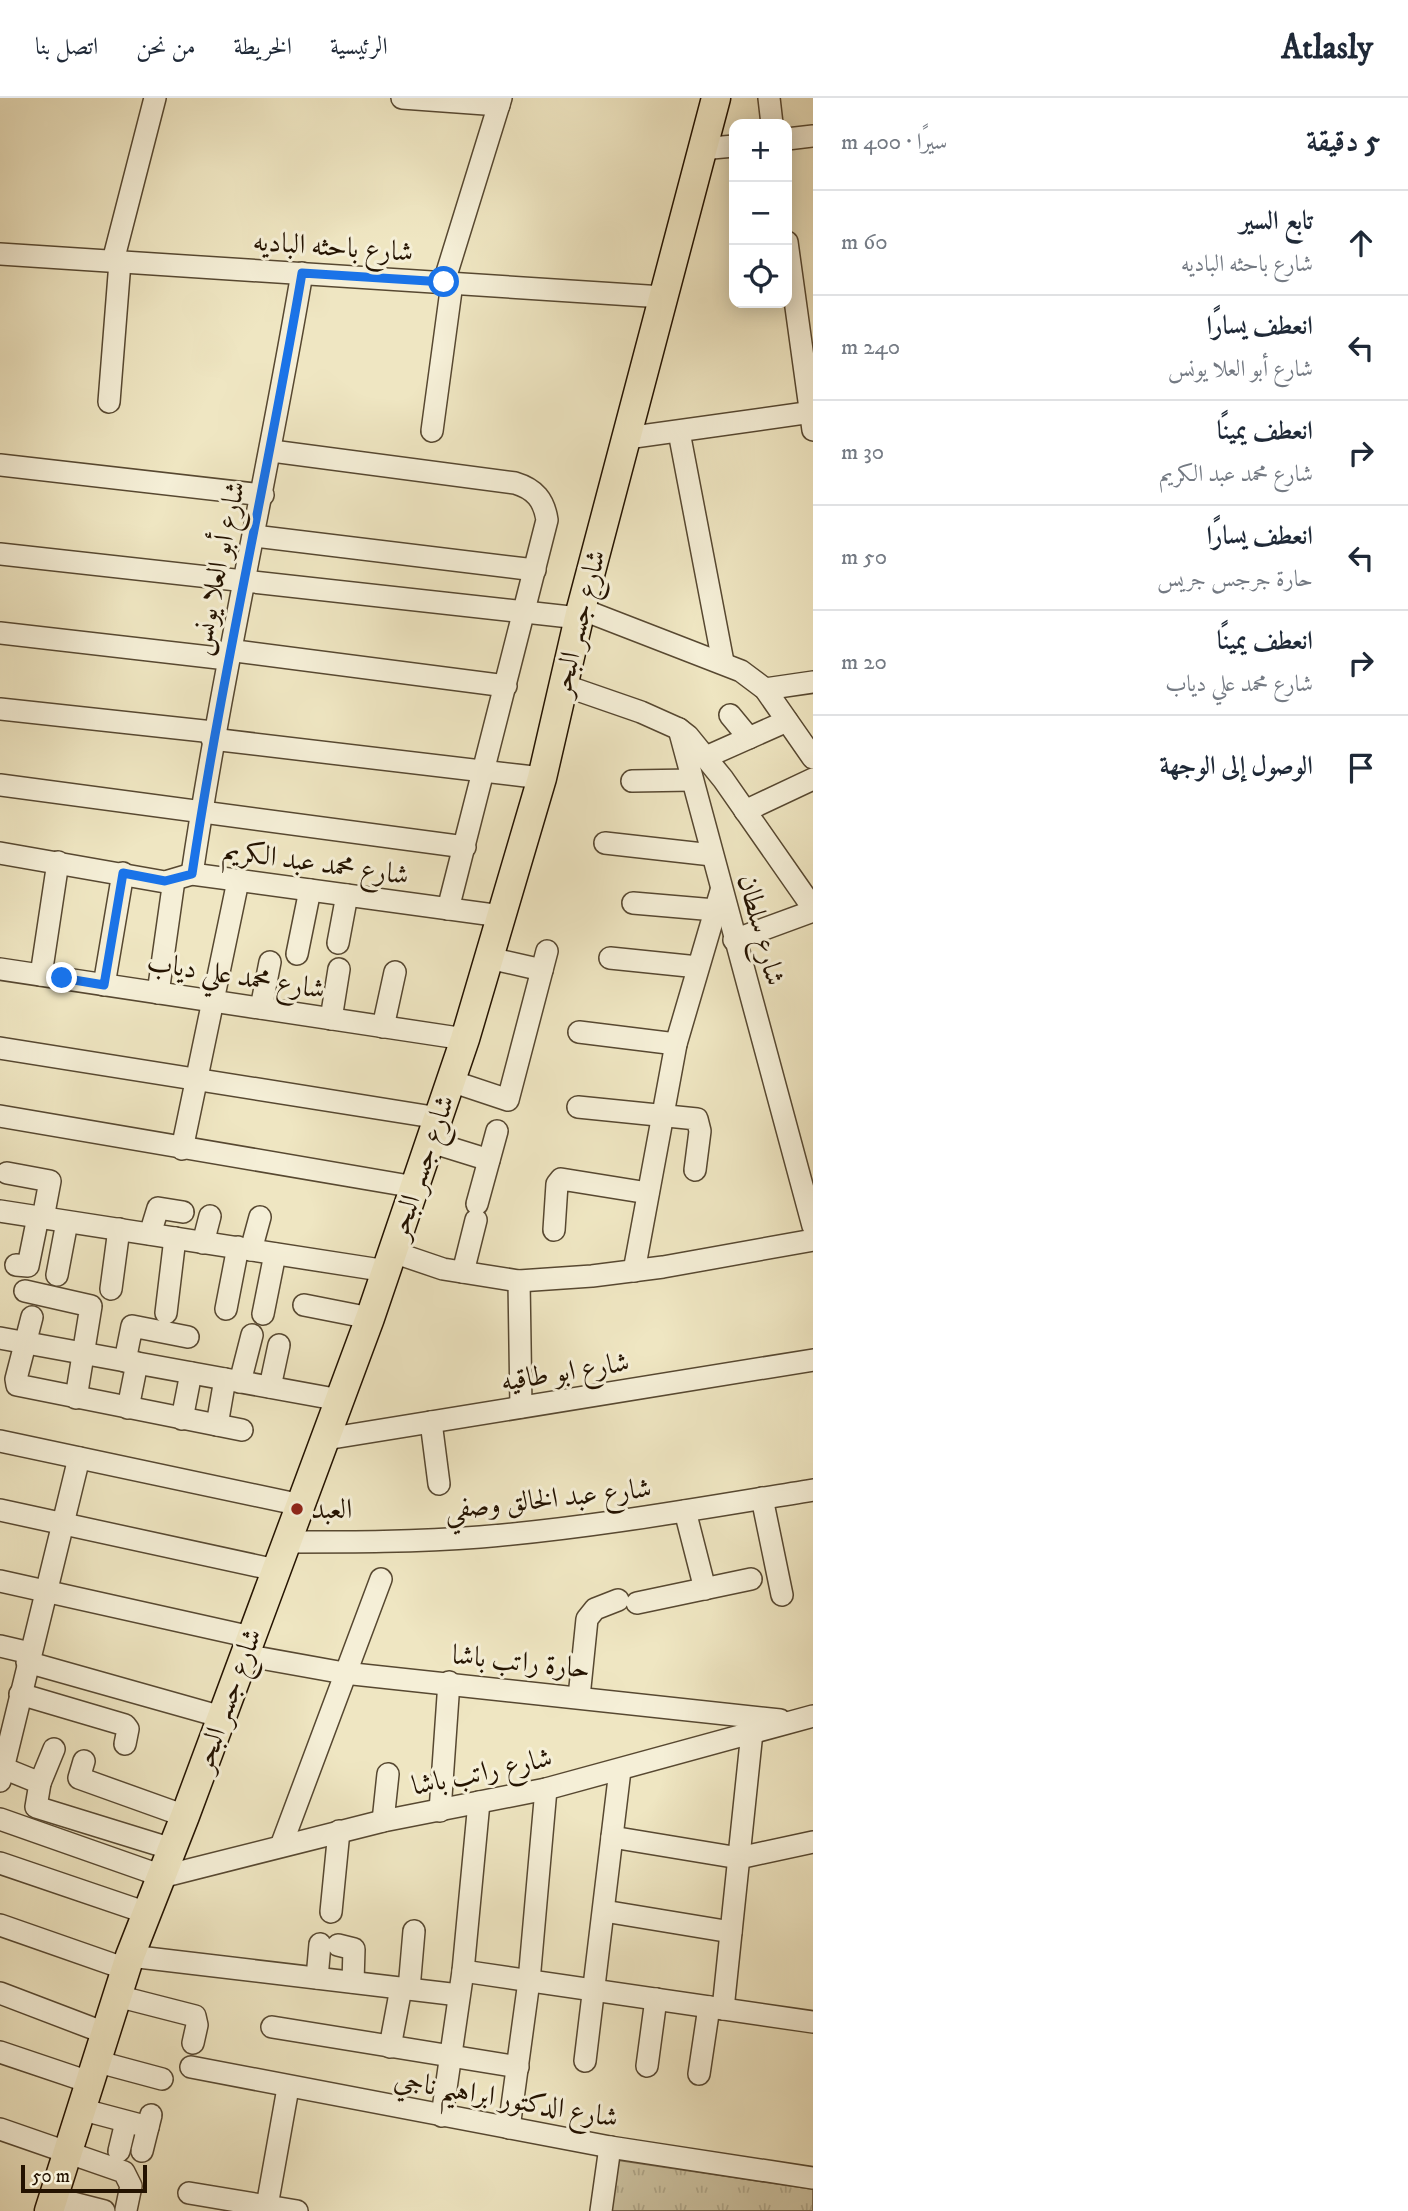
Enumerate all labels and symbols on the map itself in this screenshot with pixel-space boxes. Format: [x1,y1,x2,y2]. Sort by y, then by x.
street label: شارع باحثه الباديه [251,224,414,275]
route start [428,266,459,297]
street label: شارع أبو العلا يونس [180,477,258,659]
street label: شارع جسر البحر [543,546,619,704]
street label: شارع محمد عبد الكريم [220,833,411,899]
street label: شارع سلطان [725,870,793,991]
street label: شارع محمد علي دياب [143,945,328,1015]
route end [46,962,77,993]
street label: شارع جسر البحر [380,1091,468,1248]
street label: شارع ابو طاقيه [498,1345,633,1404]
street label: شارع عبد الخالق وصفي [443,1471,654,1536]
place label: العبد [311,1492,352,1527]
marker: العبد [289,1501,305,1517]
street label: شارع جسر البحر [185,1624,275,1781]
street label: حارة راتب باشا [450,1637,592,1687]
street label: شارع راتب باشا [409,1740,556,1809]
street label: شارع الدكتور ابراهيم ناجي [390,2062,621,2145]
scale bar [21,2162,147,2194]

